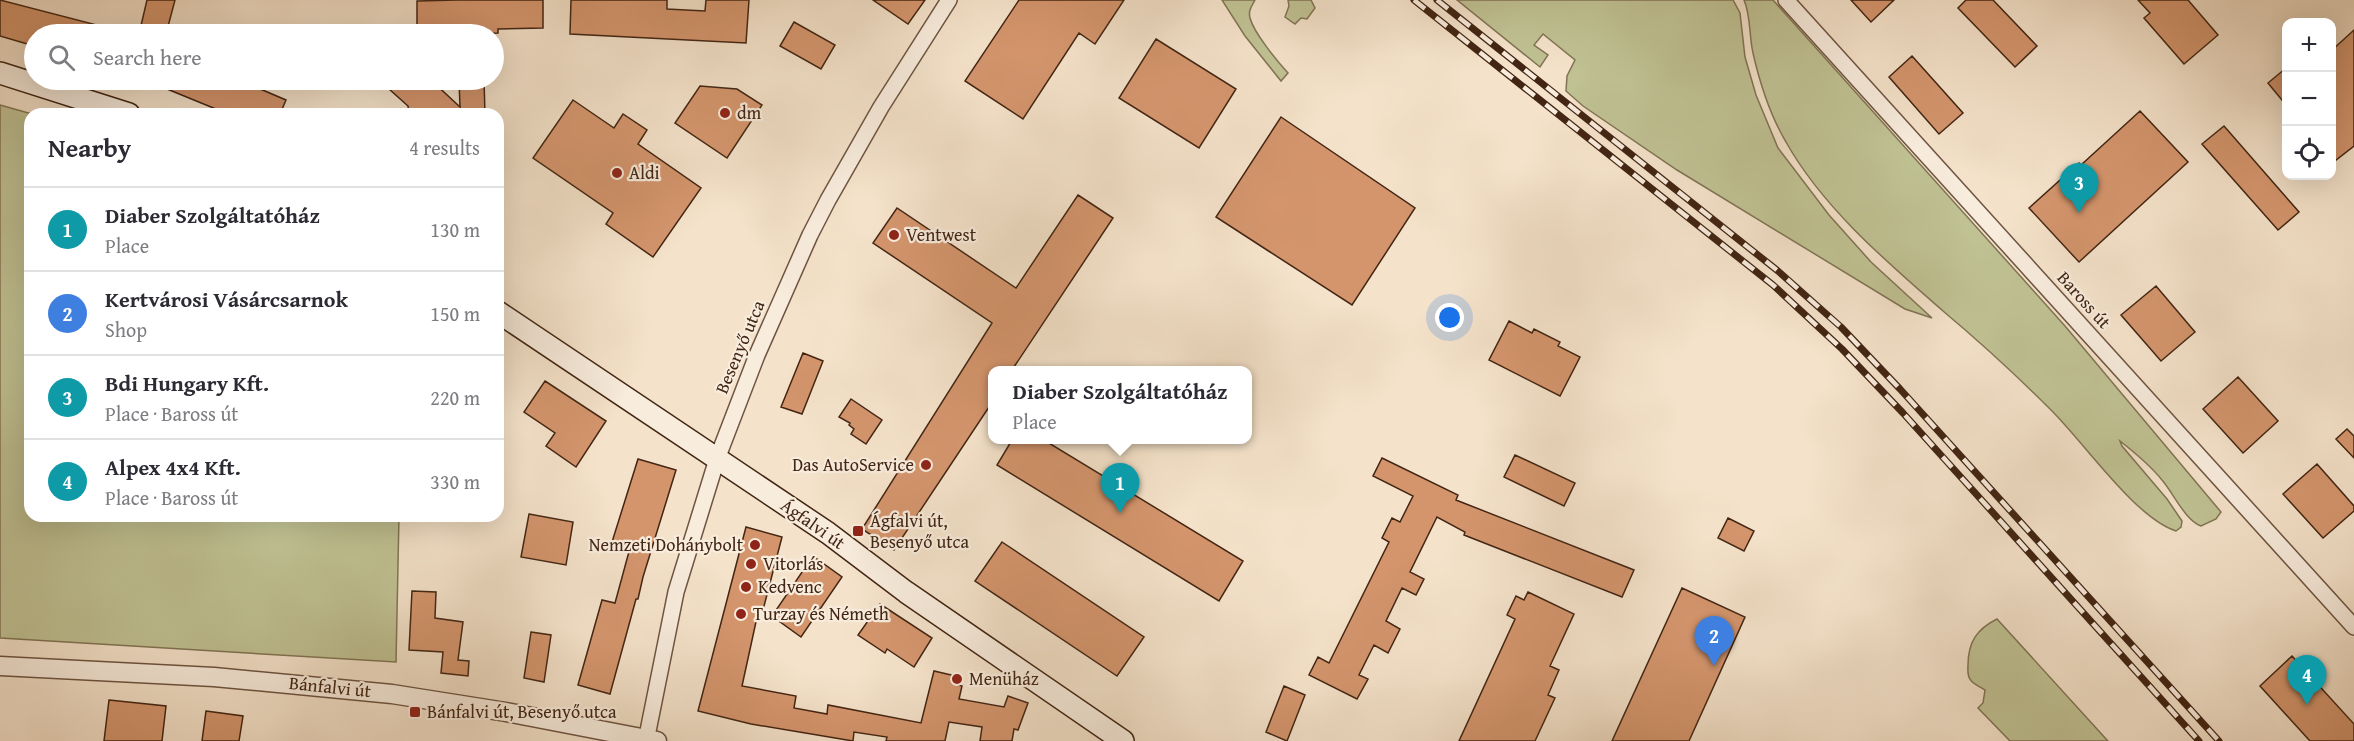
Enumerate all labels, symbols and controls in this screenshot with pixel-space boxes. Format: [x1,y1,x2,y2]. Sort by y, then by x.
map controls [2282,18,2336,180]
button: + [2282,18,2336,72]
search box [24,24,504,90]
icon: search [45,41,78,74]
text: Search here [93,41,202,73]
button: − [2282,72,2336,126]
place label: dm [737,99,762,126]
marker: dm [718,106,732,120]
button: locate [2282,126,2336,180]
text: Nearby [48,128,131,167]
text: 4 results [409,133,480,162]
place label: Aldi [629,159,660,186]
pin: 3 [2060,164,2098,213]
marker: Aldi [610,166,624,180]
text: Diaber Szolgáltatóház [105,199,320,231]
text: 1 [62,215,73,244]
text: 130 m [430,215,480,244]
place label: Ventwest [906,221,977,248]
marker: Ventwest [887,228,901,242]
text: Place [105,231,149,260]
street label: Baross út [2051,265,2118,335]
text: Kertvárosi Vásárcsarnok [105,283,348,315]
street label: Besenyő utca [708,295,772,398]
text: 2 [62,299,73,328]
text: 150 m [430,299,480,328]
your location [1435,303,1464,332]
text: Shop [105,315,147,344]
popup [988,366,1252,444]
text: Bdi Hungary Kft. [105,367,269,399]
text: Diaber Szolgáltatóház [1013,375,1227,407]
text: 3 [62,383,73,412]
text: 220 m [430,383,480,412]
text: Place · Baross út [105,399,238,428]
text: Place [1013,407,1057,436]
text: Alpex 4x4 Kft. [105,451,241,483]
place label: Das AutoService [792,451,914,478]
marker: Das AutoService [919,458,933,472]
pin: 1 [1100,464,1140,513]
text: 4 [62,467,73,496]
text: 330 m [430,467,480,496]
text: Place · Baross út [105,483,238,512]
street label: Ágfalvi út [776,492,852,556]
place label: Ágfalvi út, Besenyő utca [870,507,970,555]
marker: Ágfalvi út, Besenyő utca [851,524,865,538]
place label: Nemzeti Dohánybolt [589,531,744,558]
marker: Nemzeti Dohánybolt [748,538,762,552]
place label: Vitorlás [763,550,824,577]
marker: Vitorlás [744,557,758,571]
place label: Kedvenc [758,573,822,600]
marker: Kedvenc [739,580,753,594]
place label: Turzay és Németh [753,600,889,627]
marker: Turzay és Németh [734,607,748,621]
pin: 2 [1694,616,1734,666]
pin: 4 [2288,656,2326,705]
place label: Menüház [969,665,1039,692]
street label: Bánfalvi út [288,669,373,704]
marker: Menüház [950,672,964,686]
place label: Bánfalvi út, Besenyő utca [427,698,617,725]
marker: Bánfalvi út, Besenyő utca [408,705,422,719]

